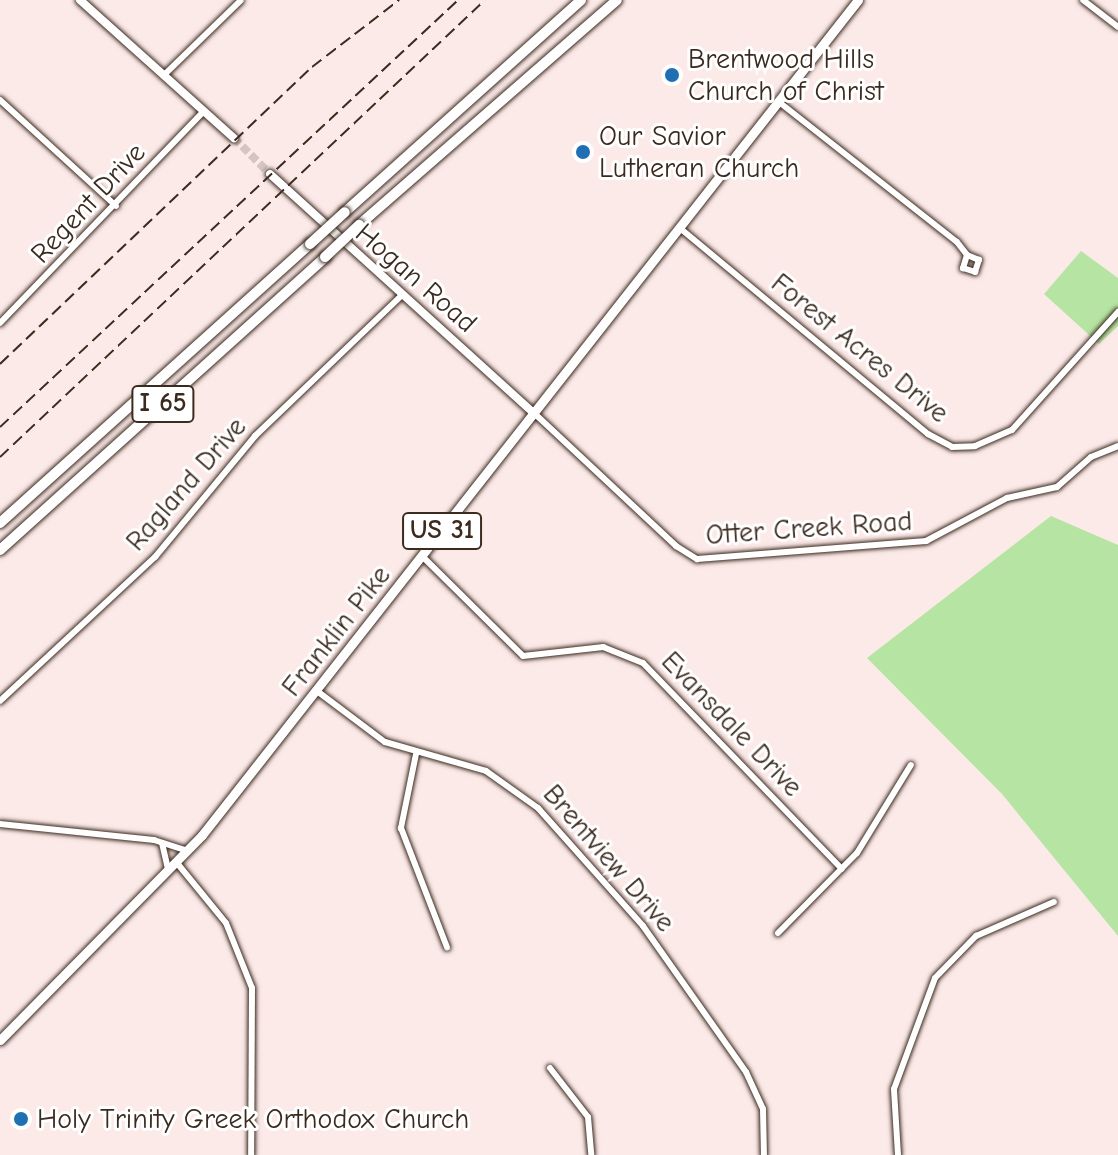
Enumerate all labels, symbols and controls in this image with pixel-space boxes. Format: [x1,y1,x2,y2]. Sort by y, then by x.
place label: Brentwood Hills Church of Christ [688,42,884,108]
marker: Brentwood Hills Church of Christ [663,66,681,84]
place label: Our Savior Lutheran Church [599,119,799,185]
street label: Regent Drive [24,136,152,270]
marker: Our Savior Lutheran Church [574,143,592,161]
street label: Hogan Road [349,216,483,340]
street label: Forest Acres Drive [764,266,956,430]
road number: I 65 [131,382,195,426]
street label: Ragland Drive [119,410,253,558]
street label: Otter Creek Road [705,504,913,552]
road number: US 31 [402,509,482,553]
street label: Franklin Pike [275,559,397,703]
street label: Evansdale Drive [654,645,810,803]
street label: Brentview Drive [536,778,682,938]
place label: Holy Trinity Greek Orthodox Church [37,1102,469,1136]
marker: Holy Trinity Greek Orthodox Church [12,1110,30,1128]

